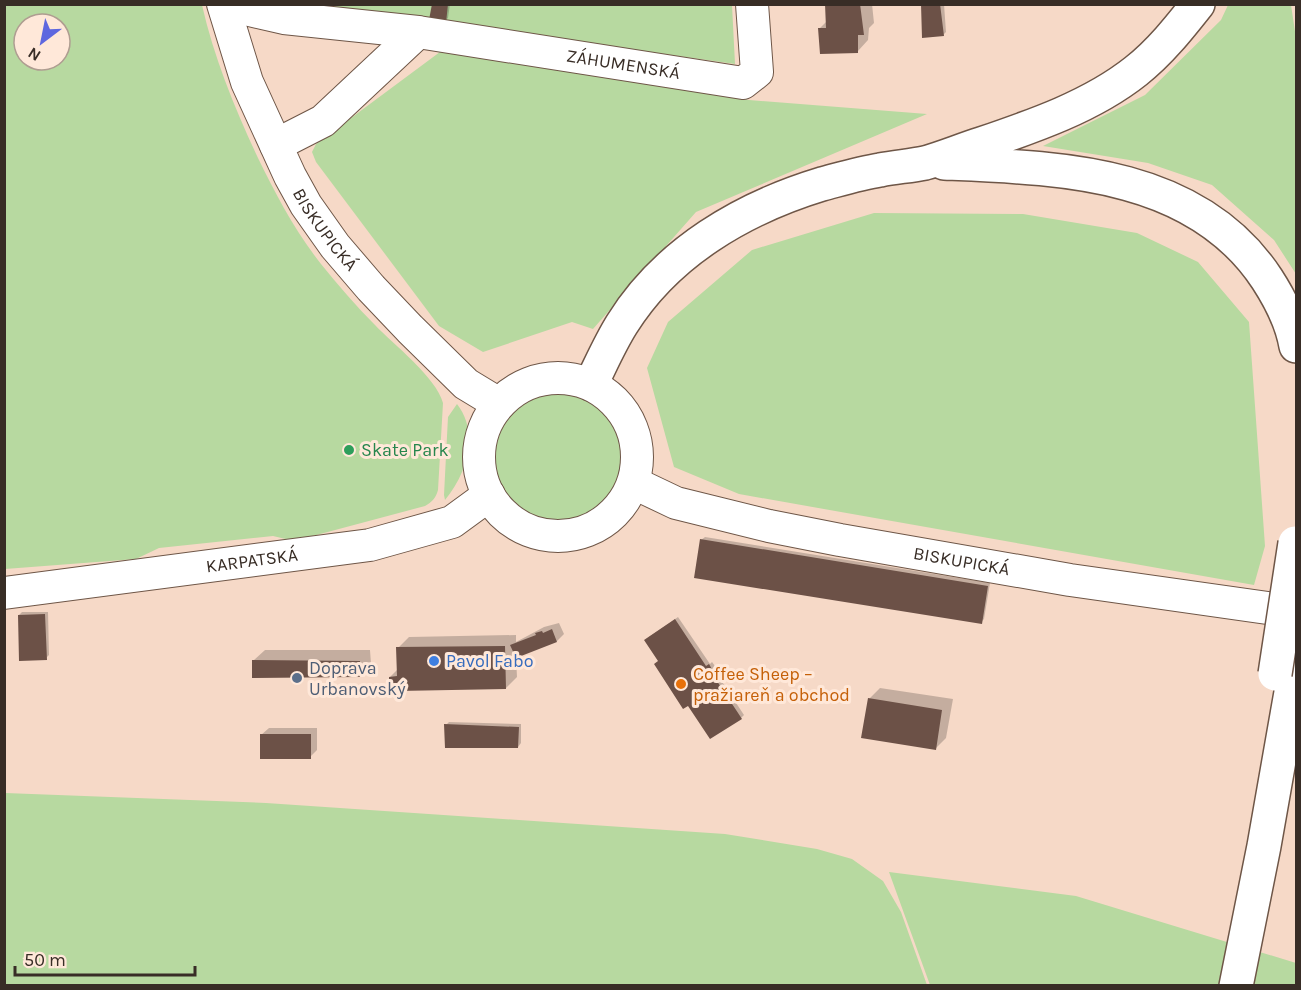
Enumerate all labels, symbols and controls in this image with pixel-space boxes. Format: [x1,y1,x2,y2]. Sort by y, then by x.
north arrow [12,12,72,72]
text: N [24,43,44,65]
street label: ZÁHUMENSKÁ [565,44,682,84]
street label: BISKUPICKÁ [288,184,363,275]
place label: Skate Park [361,439,449,461]
marker: Skate Park [342,443,356,457]
street label: BISKUPICKÁ [912,542,1011,580]
street label: KARPATSKÁ [205,543,299,577]
place label: Pavol Fabo [446,650,533,672]
marker: Pavol Fabo [427,654,441,668]
place label: Doprava Urbanovský [309,657,406,700]
place label: Coffee Sheep – pražiareň a obchod [693,663,850,706]
marker: Doprava Urbanovský [290,671,304,685]
marker: Coffee Sheep – pražiareň a obchod [674,677,688,691]
scale bar [15,939,195,977]
text: 50 m [24,949,66,971]

